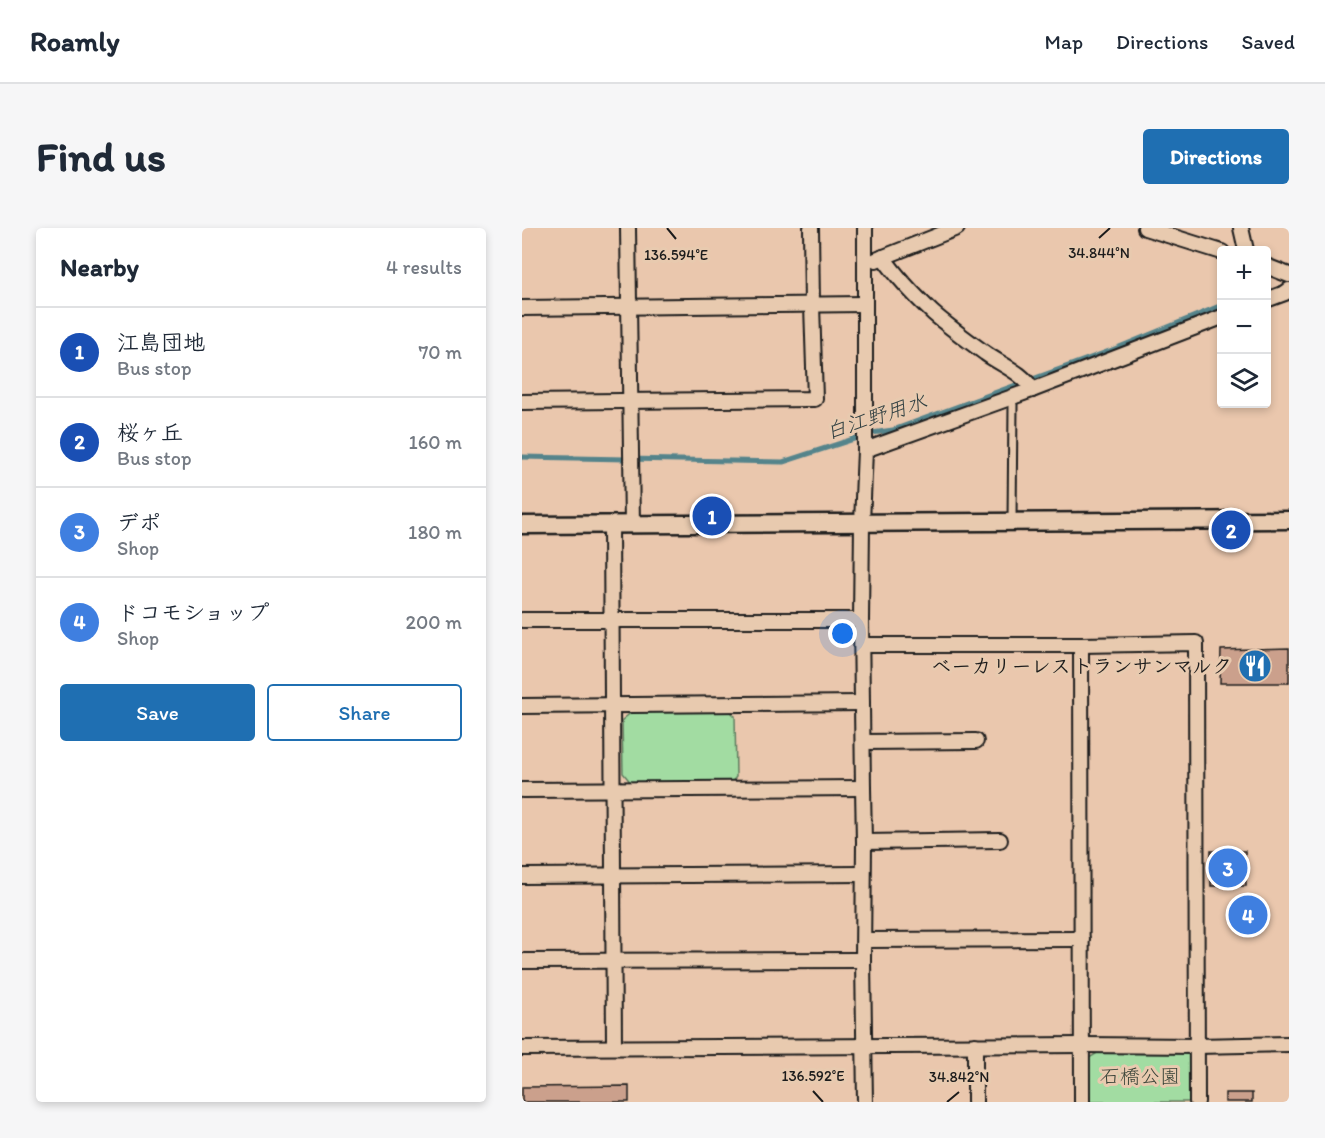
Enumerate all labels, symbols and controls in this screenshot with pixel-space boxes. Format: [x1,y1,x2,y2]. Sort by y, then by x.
text: Roamly [30,24,120,58]
text: Map [1045,29,1083,54]
text: Directions [1116,29,1208,54]
text: Saved [1241,29,1295,54]
button: Directions [1143,129,1289,184]
text: Find us [36,131,166,182]
text: 34.844°N [1068,244,1130,262]
text: 136.594°E [644,246,708,264]
map controls [1217,246,1271,408]
button: + [1217,246,1271,300]
text: Nearby [60,251,139,283]
text: 4 results [386,255,462,279]
button: − [1217,300,1271,354]
text: 江島団地 [117,329,205,356]
text: 1 [75,340,84,364]
text: 70 m [418,340,462,364]
button: layers [1217,354,1271,408]
text: Bus stop [117,356,192,380]
water label: 白江野用水 [822,388,930,444]
text: 桜ヶ丘 [117,419,183,446]
text: 2 [74,430,85,454]
text: 160 m [409,430,462,454]
text: Bus stop [117,446,192,470]
pin: 1 [692,494,732,538]
pin: 2 [1212,508,1250,552]
text: デポ [117,509,161,536]
text: 3 [74,520,85,544]
text: 180 m [408,520,462,544]
text: Shop [117,536,159,560]
text: ドコモショップ [117,599,269,626]
text: 4 [73,610,86,634]
text: 200 m [406,610,462,634]
your location [828,619,857,648]
text: Shop [117,626,159,650]
restaurant icon: ベーカリーレストランサンマルク [1237,648,1273,684]
place label: ベーカリーレストランサンマルク [931,654,1232,678]
button: Save [60,684,255,741]
button: Share [267,684,462,741]
pin: 3 [1208,846,1248,890]
pin: 4 [1228,892,1268,938]
park label: 石橋公園 [1100,1064,1180,1088]
text: 136.592°E [781,1067,845,1085]
text: 34.842°N [929,1068,989,1086]

